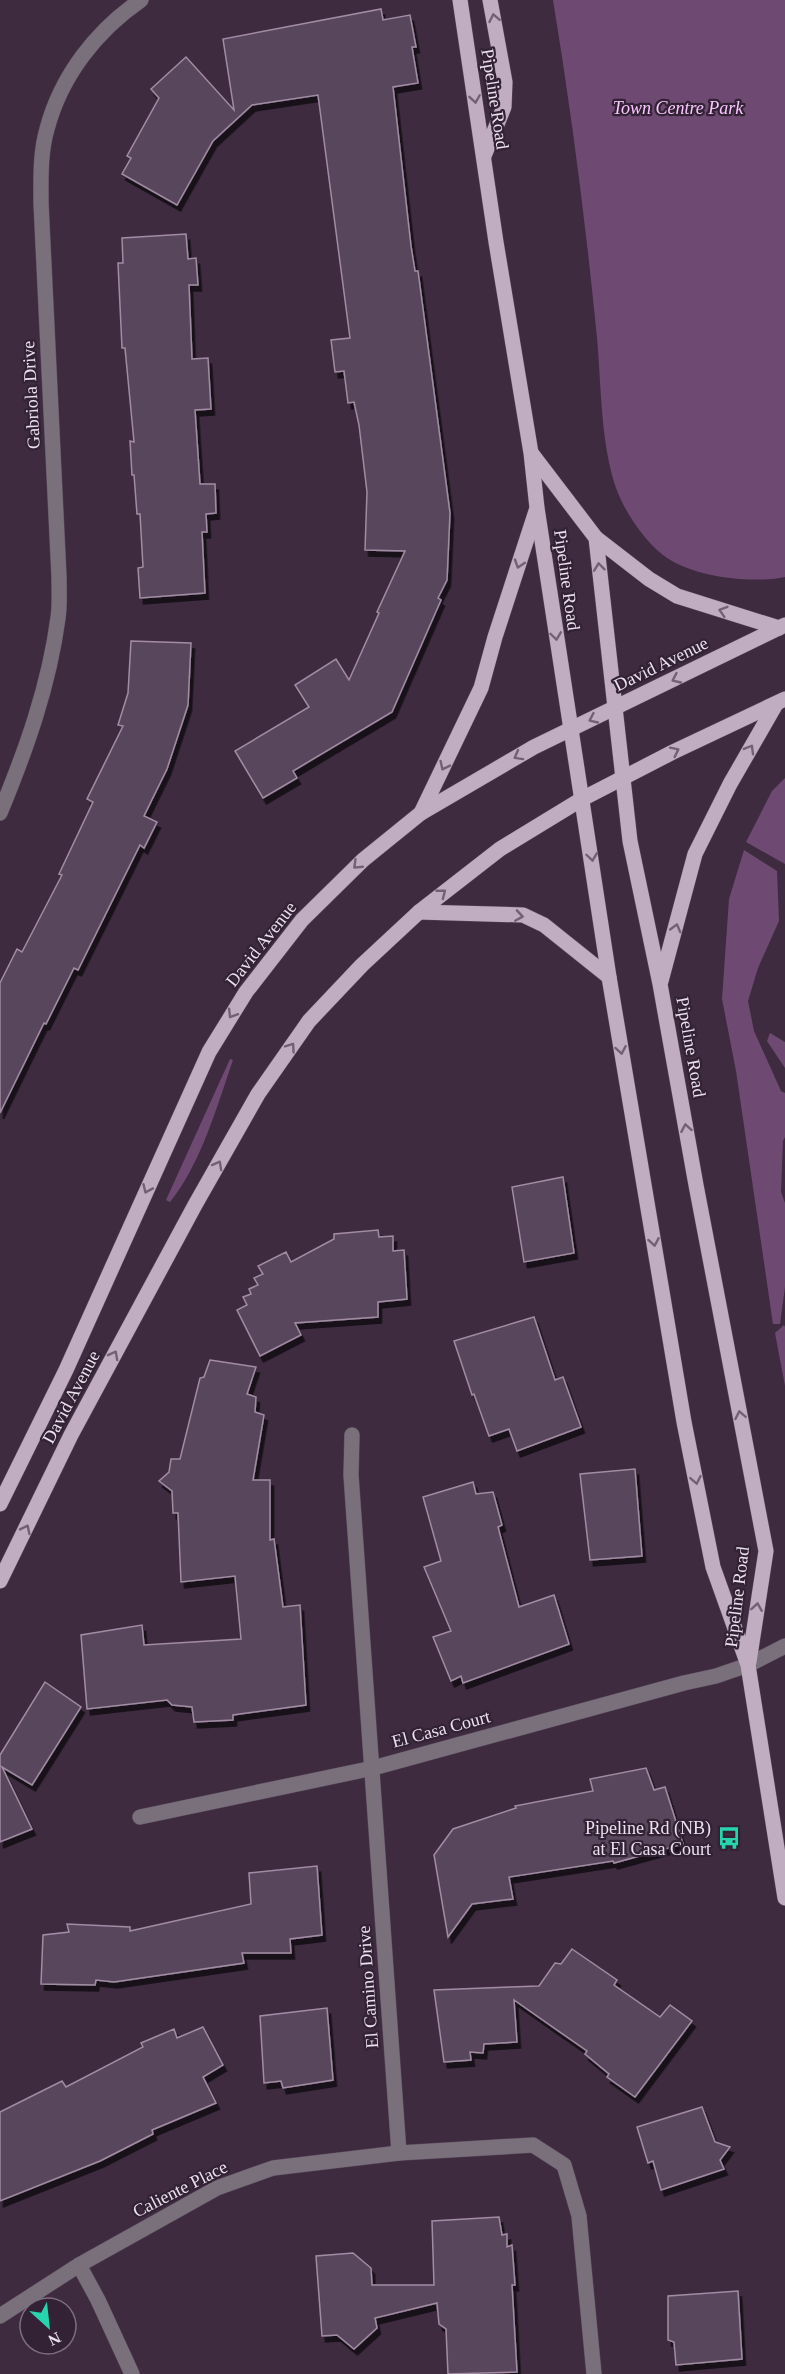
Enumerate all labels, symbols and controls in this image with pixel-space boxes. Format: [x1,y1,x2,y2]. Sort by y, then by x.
one-way arrow [488,14,500,23]
street label: Pipeline Road [477,47,513,151]
one-way arrow [468,95,480,104]
park label: Town Centre Park [613,98,744,118]
street label: Gabriola Drive [18,340,44,450]
street label: Pipeline Road [550,528,584,632]
one-way arrow [513,558,526,569]
one-way arrow [593,562,606,571]
one-way arrow [718,605,729,618]
one-way arrow [549,631,561,641]
street label: David Avenue [611,633,711,695]
one-way arrow [672,671,683,683]
one-way arrow [588,711,599,723]
one-way arrow [743,745,755,755]
one-way arrow [669,747,680,759]
one-way arrow [514,749,524,760]
one-way arrow [440,759,451,770]
one-way arrow [585,852,597,861]
one-way arrow [354,858,365,869]
one-way arrow [436,890,447,901]
street label: David Avenue [222,898,300,990]
one-way arrow [514,909,524,922]
one-way arrow [669,923,681,934]
street label: Pipeline Road [672,995,710,1099]
one-way arrow [228,1008,240,1018]
one-way arrow [284,1042,295,1053]
one-way arrow [614,1044,627,1054]
one-way arrow [680,1123,693,1133]
one-way arrow [211,1161,222,1171]
one-way arrow [143,1183,155,1194]
one-way arrow [647,1237,660,1247]
street label: David Avenue [38,1347,104,1447]
one-way arrow [107,1351,118,1361]
one-way arrow [734,1410,747,1420]
one-way arrow [689,1474,702,1484]
one-way arrow [18,1524,30,1535]
street label: Pipeline Road [721,1545,753,1649]
one-way arrow [751,1602,763,1612]
street label: El Casa Court [390,1706,492,1752]
place label: Pipeline Rd (NB) at El Casa Court [585,1818,711,1859]
bus stop icon: Pipeline Rd (NB) at El Casa Court [716,1825,742,1851]
street label: El Camino Drive [354,1925,382,2049]
street label: Caliente Place [129,2157,231,2221]
north arrow [18,2296,78,2356]
text: N [45,2329,64,2349]

